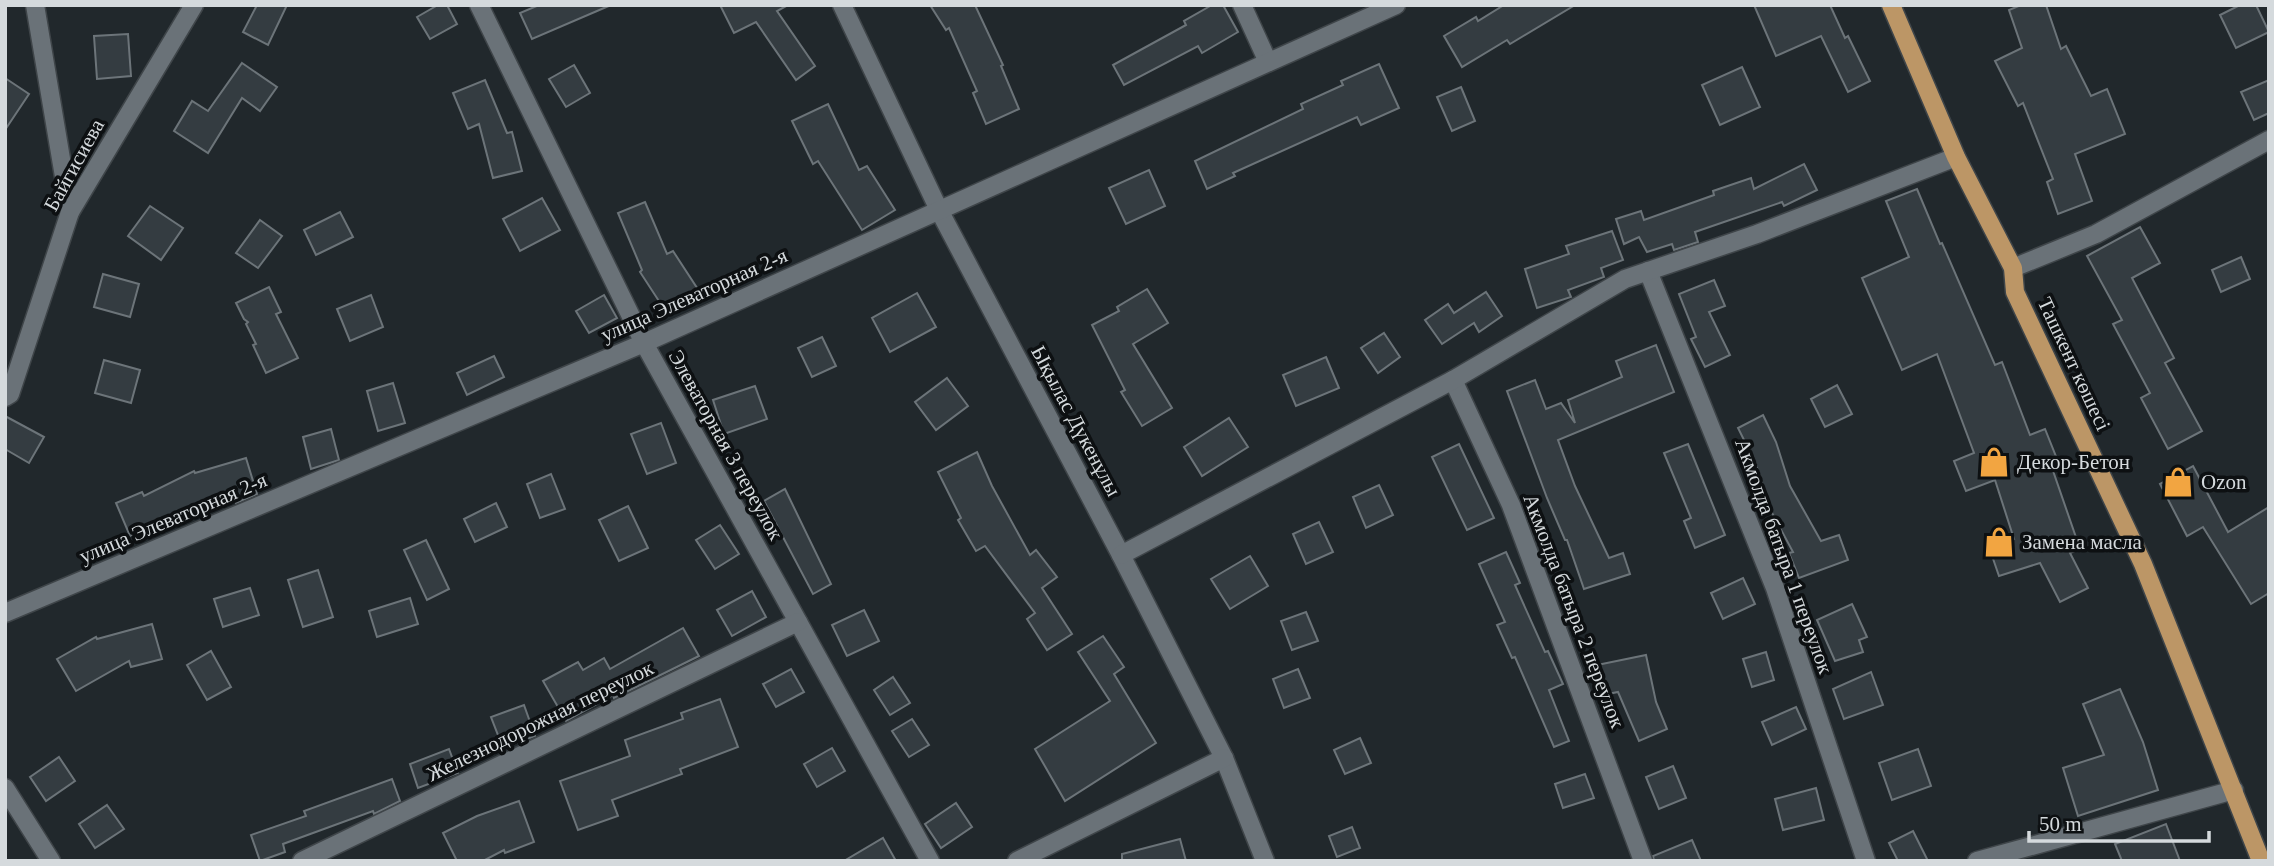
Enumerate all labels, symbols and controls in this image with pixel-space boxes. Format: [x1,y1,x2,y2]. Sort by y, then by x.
street label: Байгисиева [39,114,109,215]
street label: улица Элеваторная 2-я [597,243,791,347]
street label: Ташкент көшесі [2033,294,2115,435]
street label: Ықылас Дүкенұлы [1026,342,1126,500]
street label: Элеваторная 3 переулок [664,346,789,545]
street label: Акмолда батыра 1 переулок [1730,435,1838,678]
shop icon: Декор-Бетон [1977,445,2011,479]
place label: Декор-Бетон [2017,450,2130,474]
shop icon: Ozon [2161,465,2195,499]
street label: улица Элеваторная 2-я [76,467,271,568]
place label: Ozon [2201,470,2247,494]
street label: Акмолда батыра 2 переулок [1518,491,1630,732]
shop icon: Замена масла [1982,525,2016,559]
place label: Замена масла [2022,530,2143,554]
street label: Железнодорожная переулок [423,655,658,786]
scale bar [2029,800,2209,844]
text: 50 m [2039,812,2082,836]

